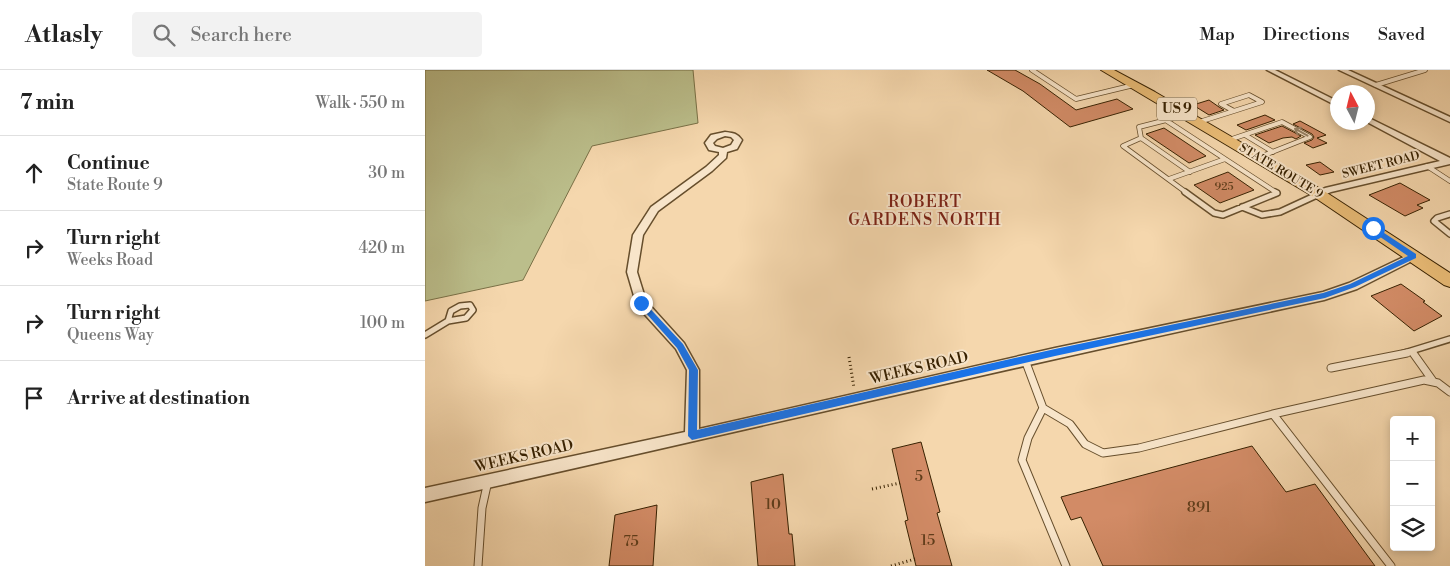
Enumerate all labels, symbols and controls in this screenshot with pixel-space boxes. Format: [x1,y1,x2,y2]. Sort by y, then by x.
search box [132,12,482,57]
text: Atlasly [25,20,102,50]
icon: search [150,21,178,49]
text: Search here [190,23,292,47]
text: Map [1199,23,1235,46]
text: Directions [1263,23,1350,46]
text: Saved [1378,23,1425,46]
north arrow [1330,85,1375,130]
text: 7 min [20,90,74,116]
text: Walk · 550 m [316,93,405,113]
road number: US 9 [1157,98,1197,120]
one-way arrow [1294,127,1309,136]
street label: STATE ROUTE 9 [1236,140,1326,202]
street label: SWEET ROAD [1341,148,1421,182]
text: Continue [67,151,150,175]
icon: ahead [20,159,48,187]
text: 30 m [368,163,405,183]
text: State Route 9 [67,175,163,195]
house number: 925 [1215,180,1234,194]
district label: ROBERT GARDENS NORTH [848,192,1002,230]
route start [1362,217,1385,240]
text: Turn right [67,226,160,250]
icon: right [20,234,48,262]
text: 420 m [358,238,405,258]
text: Weeks Road [67,250,153,270]
route end [630,292,653,315]
text: Turn right [67,301,160,325]
icon: right [20,309,48,337]
text: 100 m [360,313,405,333]
text: Queens Way [67,325,154,345]
street label: WEEKS ROAD [867,347,970,389]
icon: arrive [20,384,48,412]
text: Arrive at destination [67,386,250,410]
map controls [1390,416,1435,551]
button: + [1390,416,1435,461]
street label: WEEKS ROAD [472,435,575,477]
button: − [1390,461,1435,506]
house number: 5 [915,467,923,486]
house number: 10 [765,495,781,514]
house number: 891 [1187,498,1212,517]
button: layers [1390,506,1435,551]
house number: 15 [921,531,935,550]
house number: 75 [623,532,639,551]

